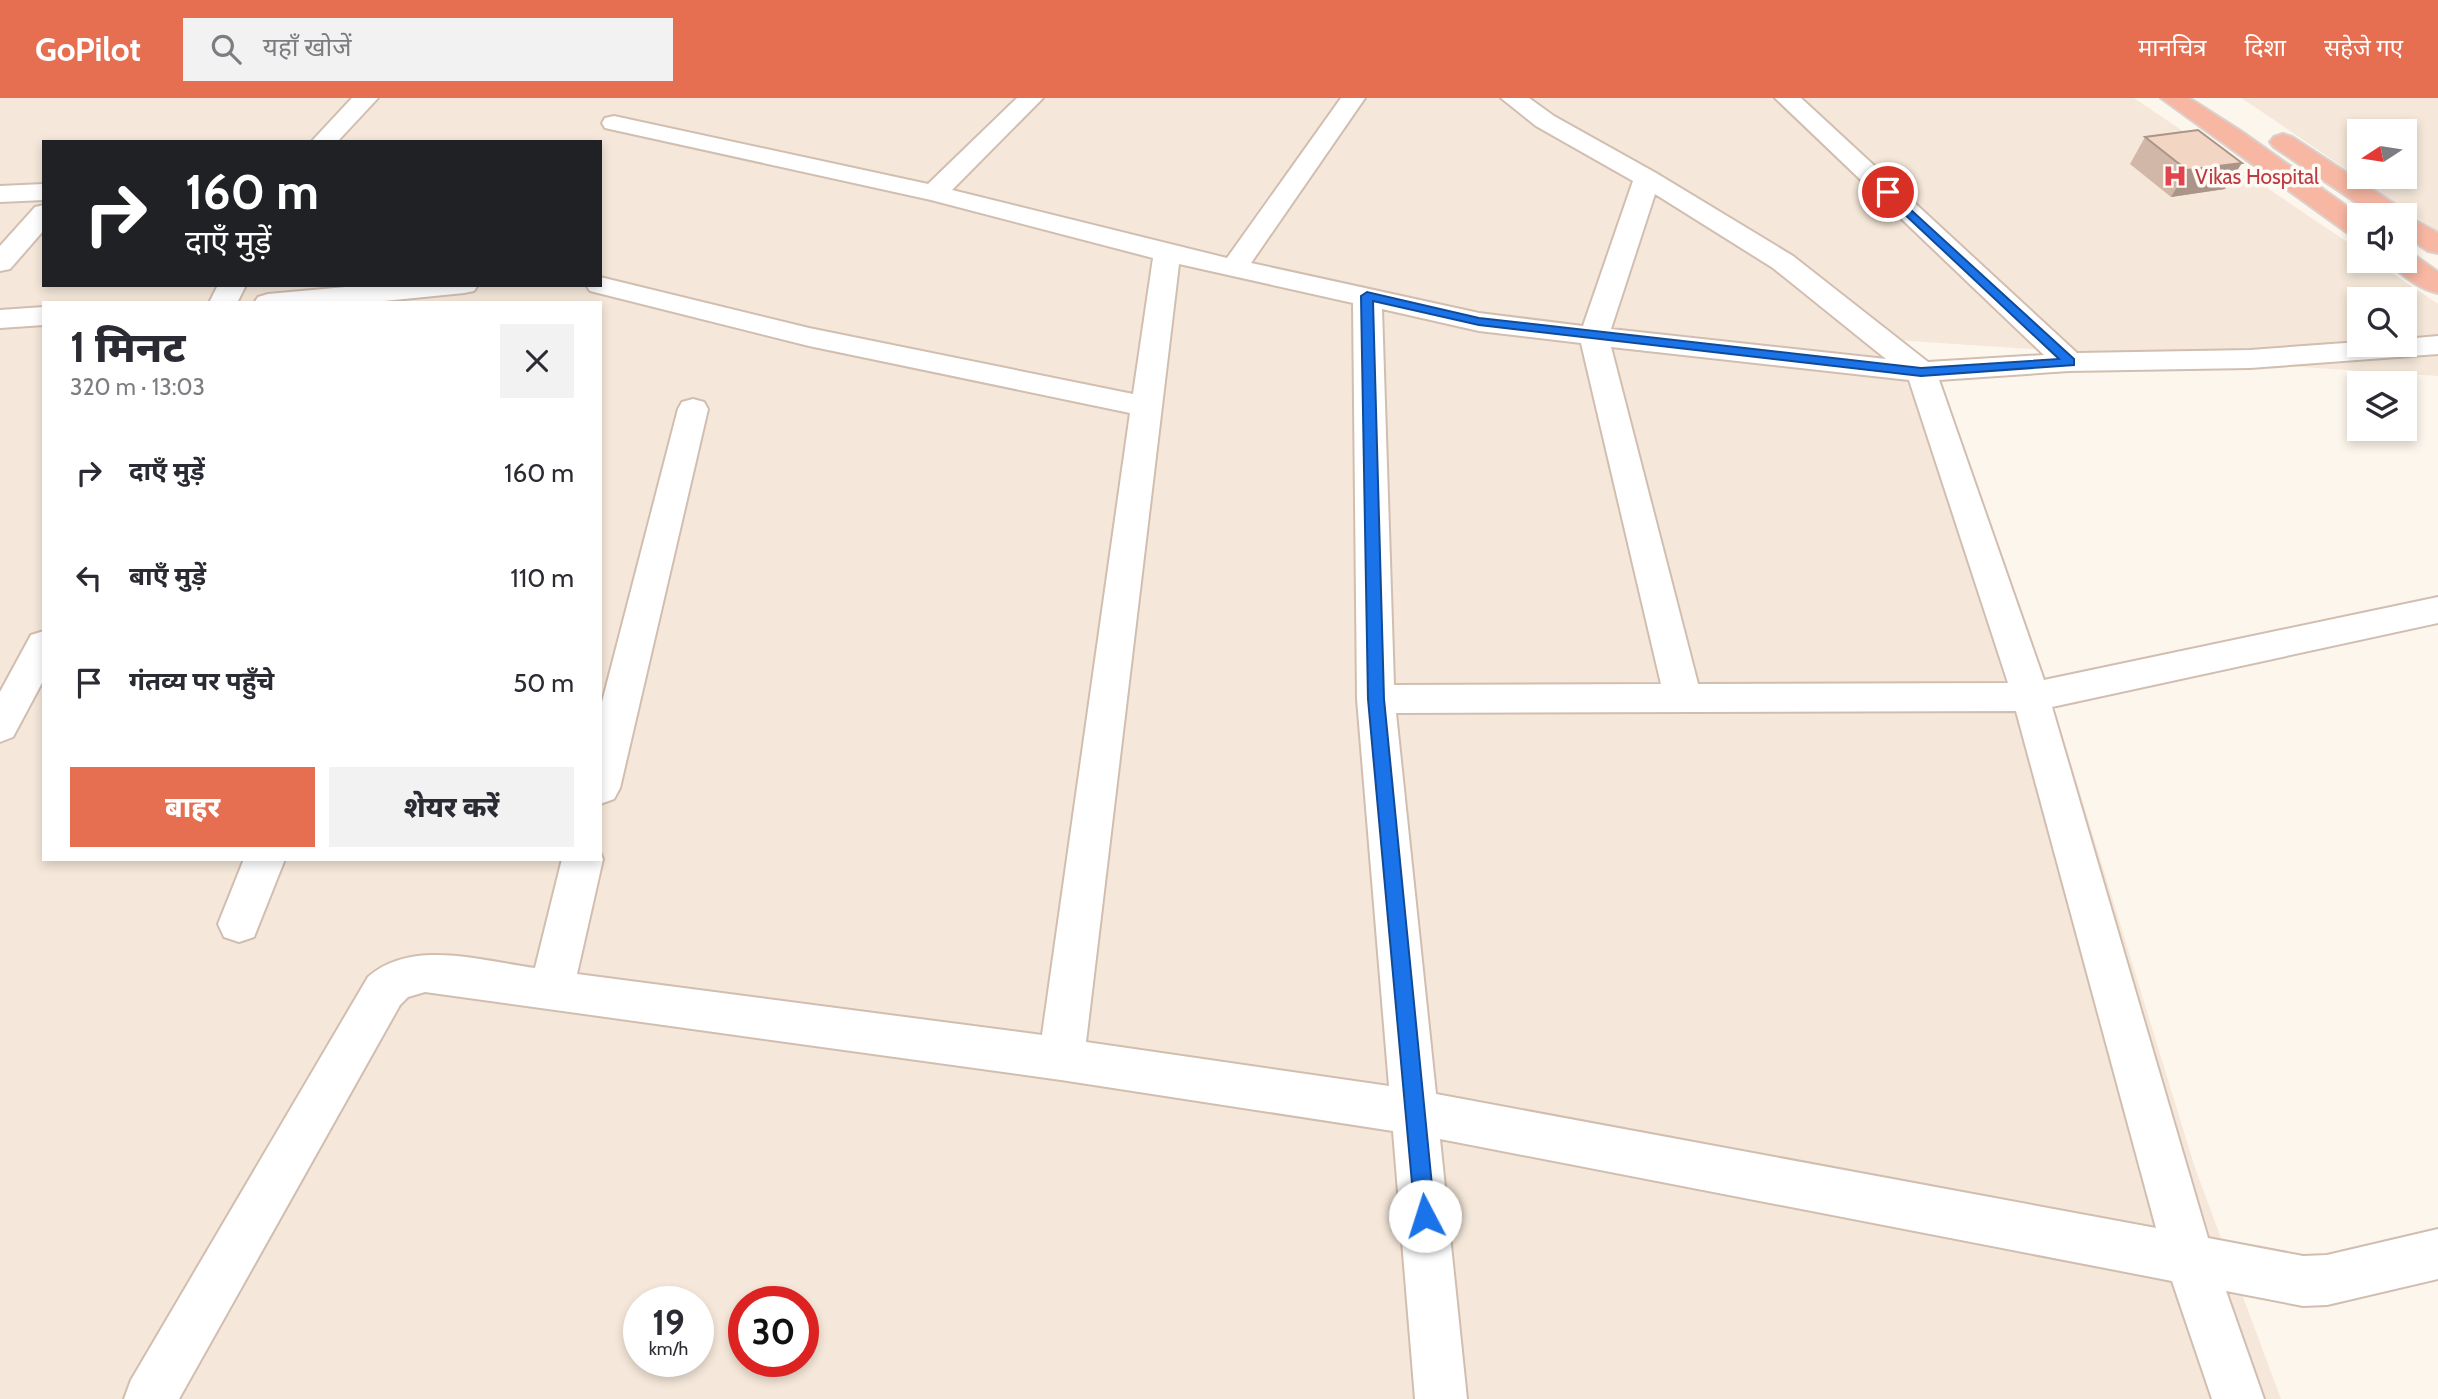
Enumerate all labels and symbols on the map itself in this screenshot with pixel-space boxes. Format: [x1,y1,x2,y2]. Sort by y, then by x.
north arrow [2347,119,2417,189]
pin [1858,162,1918,222]
hospital icon: Vikas Hospital [2161,162,2189,190]
place label: Vikas Hospital [2195,164,2319,189]
position arrow [1388,1179,1462,1253]
speed limit sign: 30 [728,1286,819,1377]

